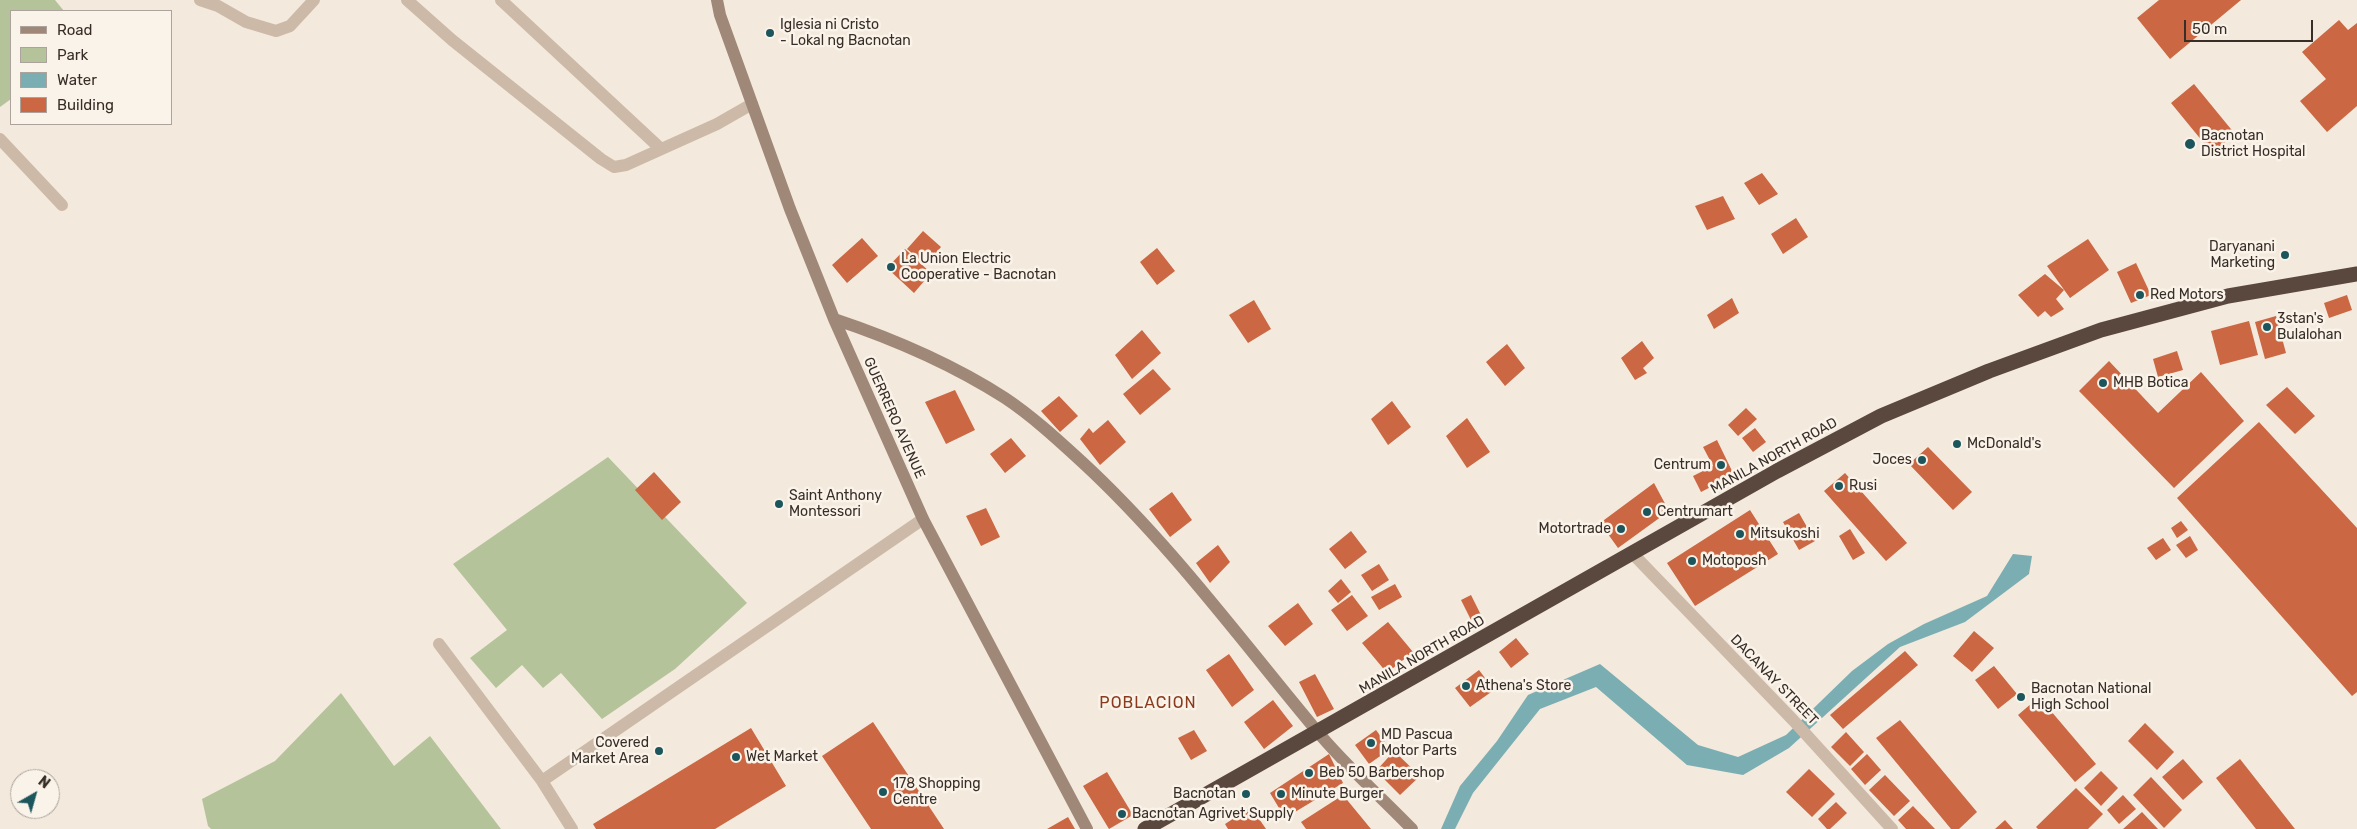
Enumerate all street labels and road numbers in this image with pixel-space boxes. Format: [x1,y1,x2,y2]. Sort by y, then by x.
street label: GUERRERO AVENUE [860,355,928,481]
street label: MANILA NORTH ROAD [1708,414,1840,498]
street label: MANILA NORTH ROAD [1356,612,1488,698]
street label: DACANAY STREET [1727,631,1821,729]

